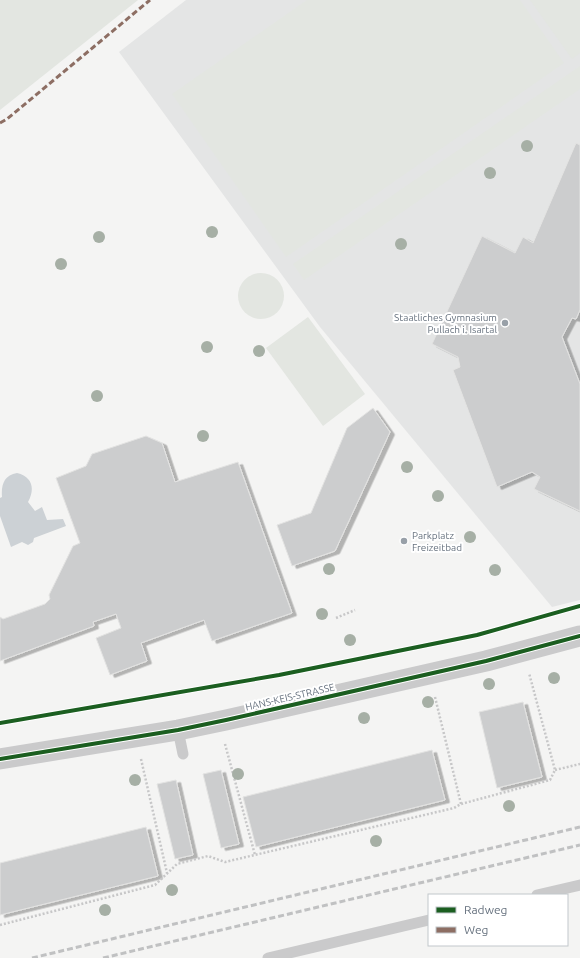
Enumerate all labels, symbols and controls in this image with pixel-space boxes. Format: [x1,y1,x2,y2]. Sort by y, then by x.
place label: Staatliches Gymnasium Pullach i. Isartal [394,312,497,335]
marker: Staatliches Gymnasium Pullach i. Isartal [500,318,510,328]
place label: Parkplatz Freizeitbad [412,530,462,553]
marker: Parkplatz Freizeitbad [399,536,409,546]
street label: HANS-KEIS-STRASSE [244,681,336,713]
legend [428,894,568,946]
text: Radweg [464,903,507,916]
text: Weg [464,923,488,936]

